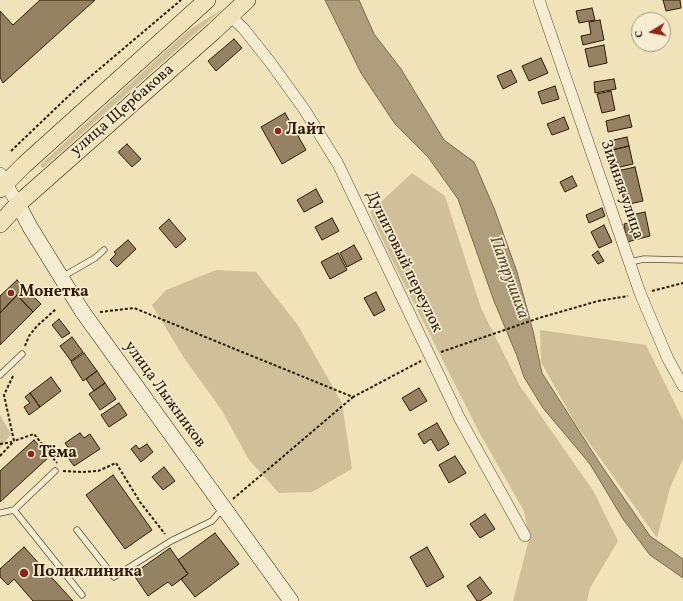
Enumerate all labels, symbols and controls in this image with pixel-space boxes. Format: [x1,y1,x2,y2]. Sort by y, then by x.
north arrow [631,12,671,52]
text: С [632,29,648,39]
street label: улица Щербакова [67,61,179,161]
place label: Лайт [286,121,325,141]
marker: Лайт [273,126,283,136]
street label: Зимняя улица [595,138,647,242]
street label: Дунитовый переулок [360,188,446,336]
water label: Патрушиха [484,234,532,322]
place label: Монетка [19,283,89,303]
marker: Монетка [6,288,16,298]
street label: улица Лыжников [119,338,209,452]
place label: Тёма [39,444,77,464]
marker: Тёма [26,449,36,459]
place label: Поликлиника [33,563,142,583]
marker: Поликлиника [18,567,30,579]

